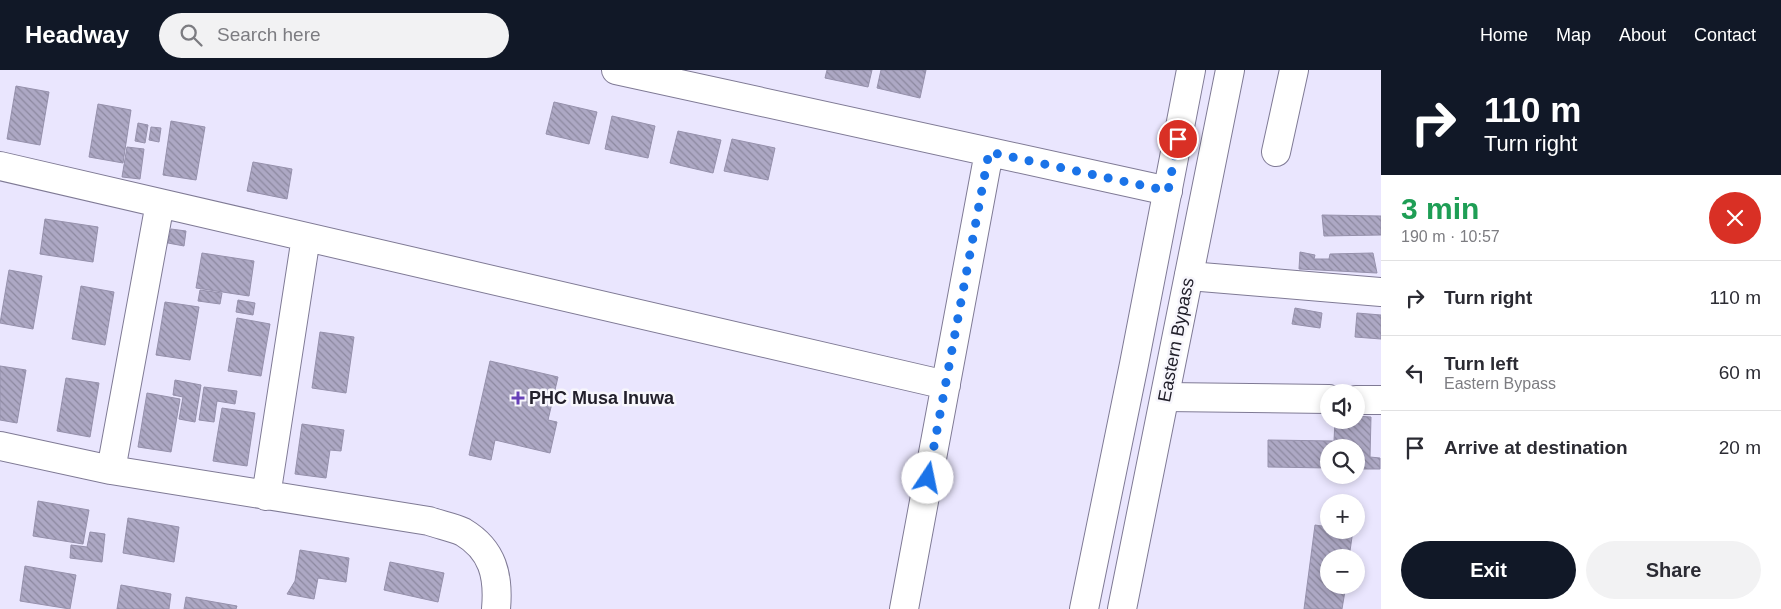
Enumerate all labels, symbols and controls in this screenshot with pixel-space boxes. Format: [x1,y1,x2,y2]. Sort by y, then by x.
search box [159,13,509,58]
text: Headway [25,21,129,48]
icon: search [177,21,205,49]
text: Search here [217,24,321,45]
text: Home [1480,25,1528,45]
text: Map [1556,25,1591,45]
text: About [1619,25,1666,45]
text: Contact [1694,25,1756,45]
icon: right [1401,90,1466,155]
text: 110 m [1484,90,1581,129]
pin [1157,118,1199,160]
icon: arrive [1164,125,1192,153]
text: Turn right [1484,131,1577,156]
text: 3 min [1401,192,1479,225]
button: close [1709,192,1761,244]
text: 190 m · 10:57 [1401,228,1500,245]
street label: Eastern Bypass [1154,276,1198,404]
icon: right [1401,284,1429,312]
text: Turn right [1444,287,1532,308]
text: 110 m [1710,287,1761,308]
text: Turn left [1444,353,1519,374]
icon: left [1401,359,1429,387]
text: 60 m [1719,362,1761,383]
text: Eastern Bypass [1444,375,1556,392]
map controls [1320,384,1365,594]
button: sound [1320,384,1365,429]
place label: PHC Musa Inuwa [529,388,675,408]
marker: PHC Musa Inuwa [511,391,525,405]
icon: arrive [1401,434,1429,462]
text: Arrive at destination [1444,437,1628,458]
text: 20 m [1719,437,1761,458]
button: search [1320,439,1365,484]
position arrow [901,451,953,503]
button: + [1320,494,1365,539]
button: Exit [1401,541,1576,599]
button: Share [1586,541,1761,599]
button: − [1320,549,1365,594]

